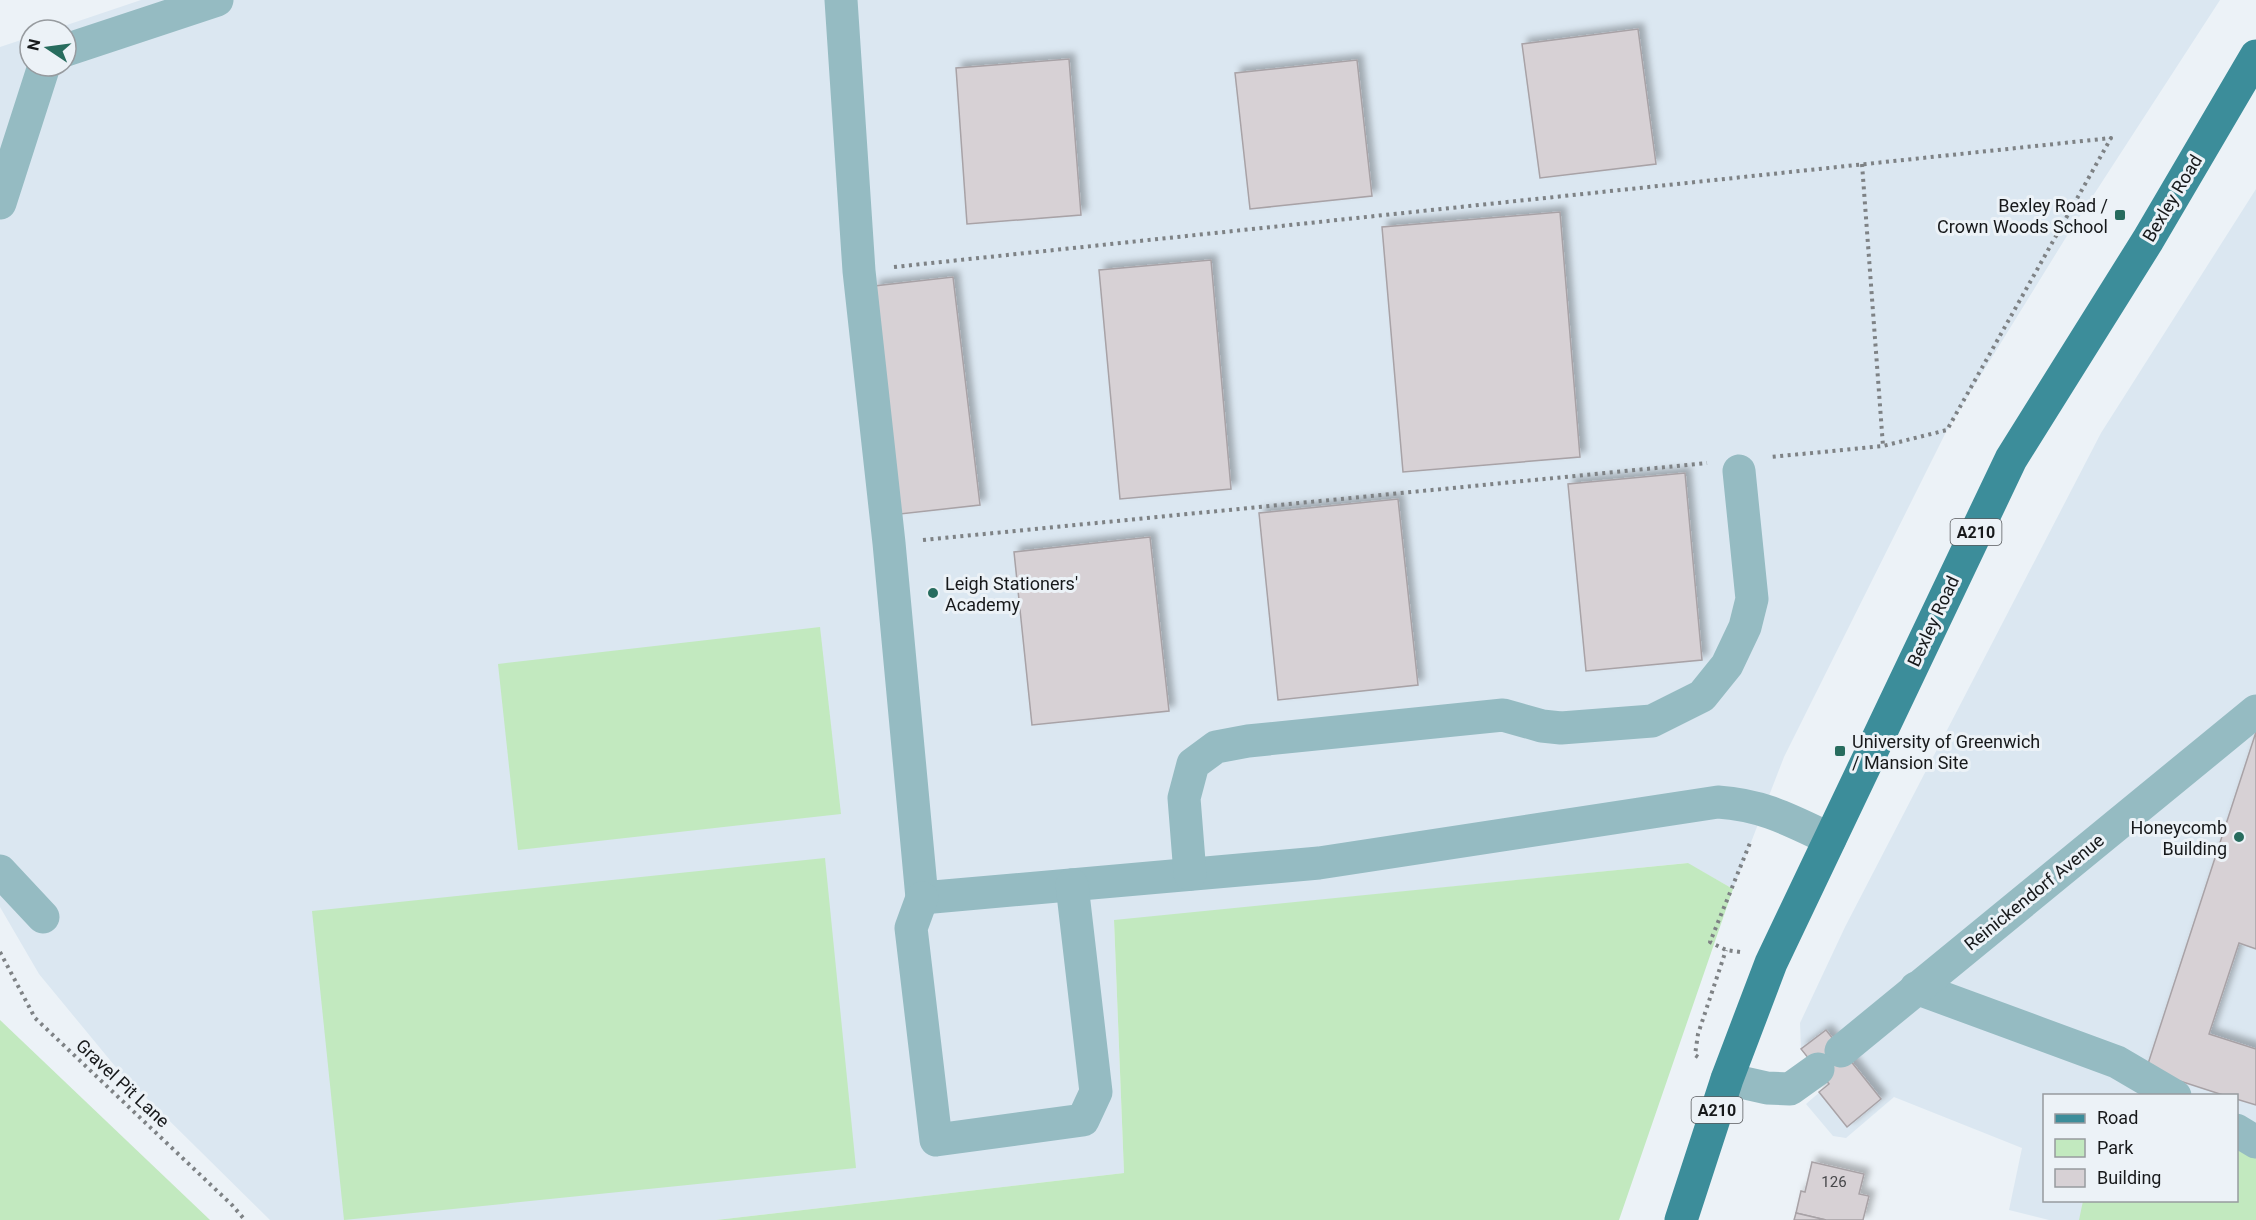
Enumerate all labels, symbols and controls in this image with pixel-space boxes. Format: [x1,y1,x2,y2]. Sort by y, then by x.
north arrow [18,18,78,78]
text: N [23,37,44,52]
street label: Bexley Road [2138,151,2206,245]
place label: Bexley Road / Crown Woods School [1937,195,2108,237]
marker: Bexley Road / Crown Woods School [2113,208,2127,222]
road number: A210 [1950,519,2002,545]
street label: Bexley Road [1903,572,1963,670]
place label: Leigh Stationers' Academy [945,573,1078,615]
marker: Leigh Stationers' Academy [926,586,940,600]
place label: University of Greenwich / Mansion Site [1852,731,2040,773]
marker: University of Greenwich / Mansion Site [1833,744,1847,758]
place label: Honeycomb Building [2131,817,2227,859]
street label: Reinickendorf Avenue [1960,829,2108,955]
marker: Honeycomb Building [2232,830,2246,844]
street label: Gravel Pit Lane [72,1034,174,1132]
legend [2043,1094,2238,1202]
road number: A210 [1692,1097,1742,1123]
text: Road [2097,1107,2138,1128]
text: Park [2097,1137,2134,1158]
text: Building [2097,1167,2161,1188]
house number: 126 [1821,1173,1847,1191]

